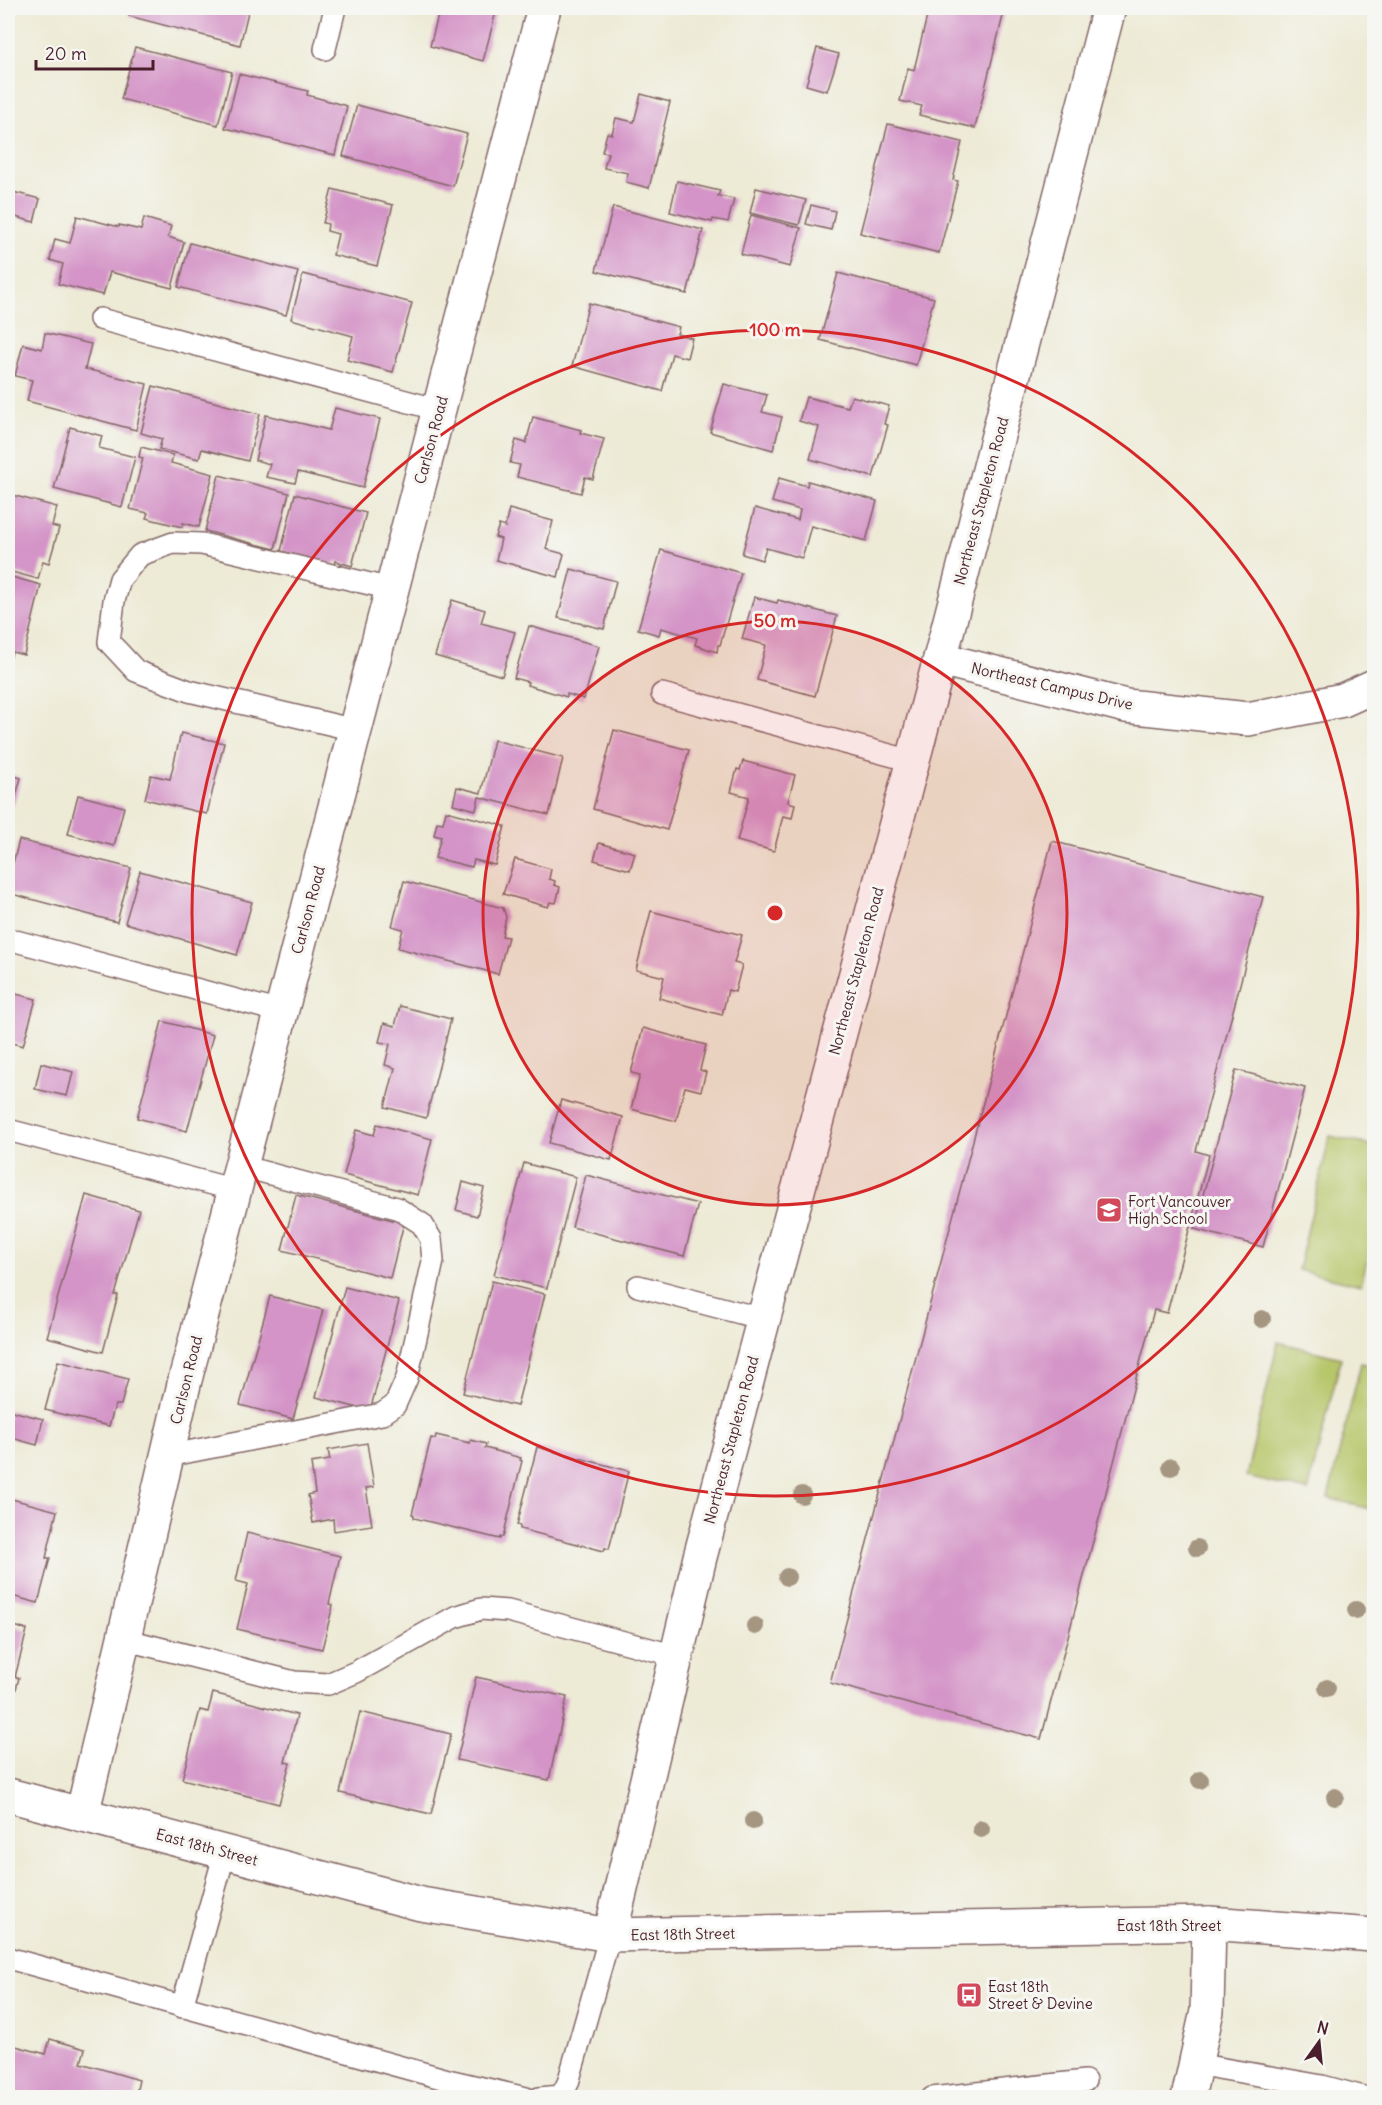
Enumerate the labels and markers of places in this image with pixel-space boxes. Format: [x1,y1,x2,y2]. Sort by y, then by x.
centre of rings [765,903,785,923]
place label: Fort Vancouver High School [1128,1192,1231,1228]
school or university icon: Fort Vancouver High School [1094,1195,1124,1225]
place label: East 18th Street & Devine [988,1977,1093,2013]
bus stop icon: East 18th Street & Devine [954,1980,984,2010]

